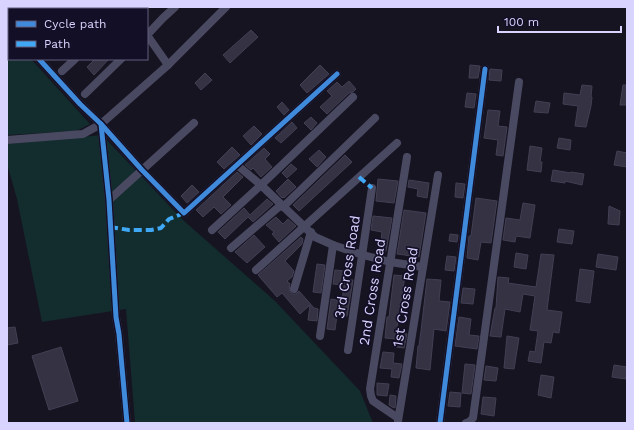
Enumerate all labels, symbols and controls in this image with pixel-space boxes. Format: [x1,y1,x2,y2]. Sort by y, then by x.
legend [8,8,148,60]
scale bar [498,8,621,34]
text: 100 m [504,15,539,29]
text: Cycle path [44,17,106,31]
text: Path [44,37,70,51]
street label: 3rd Cross Road [331,214,363,320]
street label: 2nd Cross Road [356,238,388,346]
street label: 1st Cross Road [389,246,421,348]

